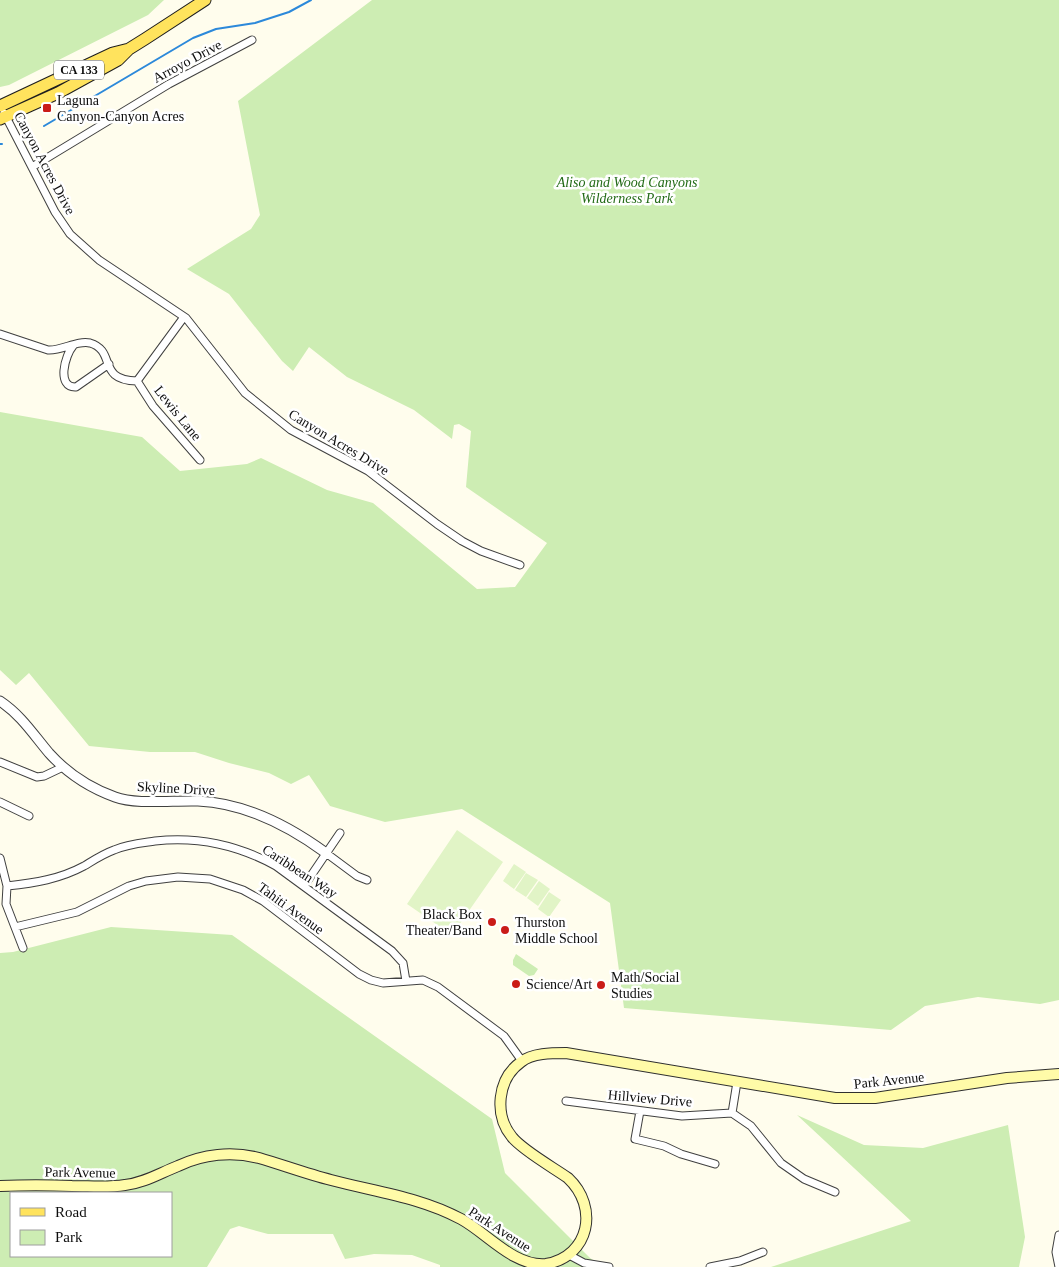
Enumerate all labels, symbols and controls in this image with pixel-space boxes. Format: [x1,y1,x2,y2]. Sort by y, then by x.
street label: Arroyo Drive [150,37,224,86]
road number: CA 133 [54,60,104,80]
place label: Laguna Canyon-Canyon Acres [57,93,184,124]
marker: Laguna Canyon-Canyon Acres [41,102,53,114]
street label: Canyon Acres Drive [11,109,78,217]
park label: Aliso and Wood Canyons Wilderness Park [556,175,698,206]
street label: Lewis Lane [151,383,204,444]
street label: Canyon Acres Drive [286,407,392,478]
street label: Skyline Drive [137,779,215,798]
street label: Caribbean Way [260,842,340,901]
street label: Tahiti Avenue [255,880,327,937]
place label: Black Box Theater/Band [406,907,482,938]
place label: Thurston Middle School [515,915,598,946]
marker: Black Box Theater/Band [486,916,498,928]
marker: Thurston Middle School [499,924,511,936]
place label: Math/Social Studies [611,970,680,1001]
place label: Science/Art [526,977,592,992]
marker: Science/Art [510,978,522,990]
marker: Math/Social Studies [595,979,607,991]
street label: Park Avenue [853,1069,925,1092]
street label: Hillview Drive [607,1087,693,1110]
street label: Park Avenue [44,1164,116,1181]
legend [10,1192,172,1257]
text: Road [55,1204,87,1220]
street label: Park Avenue [466,1204,534,1255]
text: Park [55,1229,83,1245]

